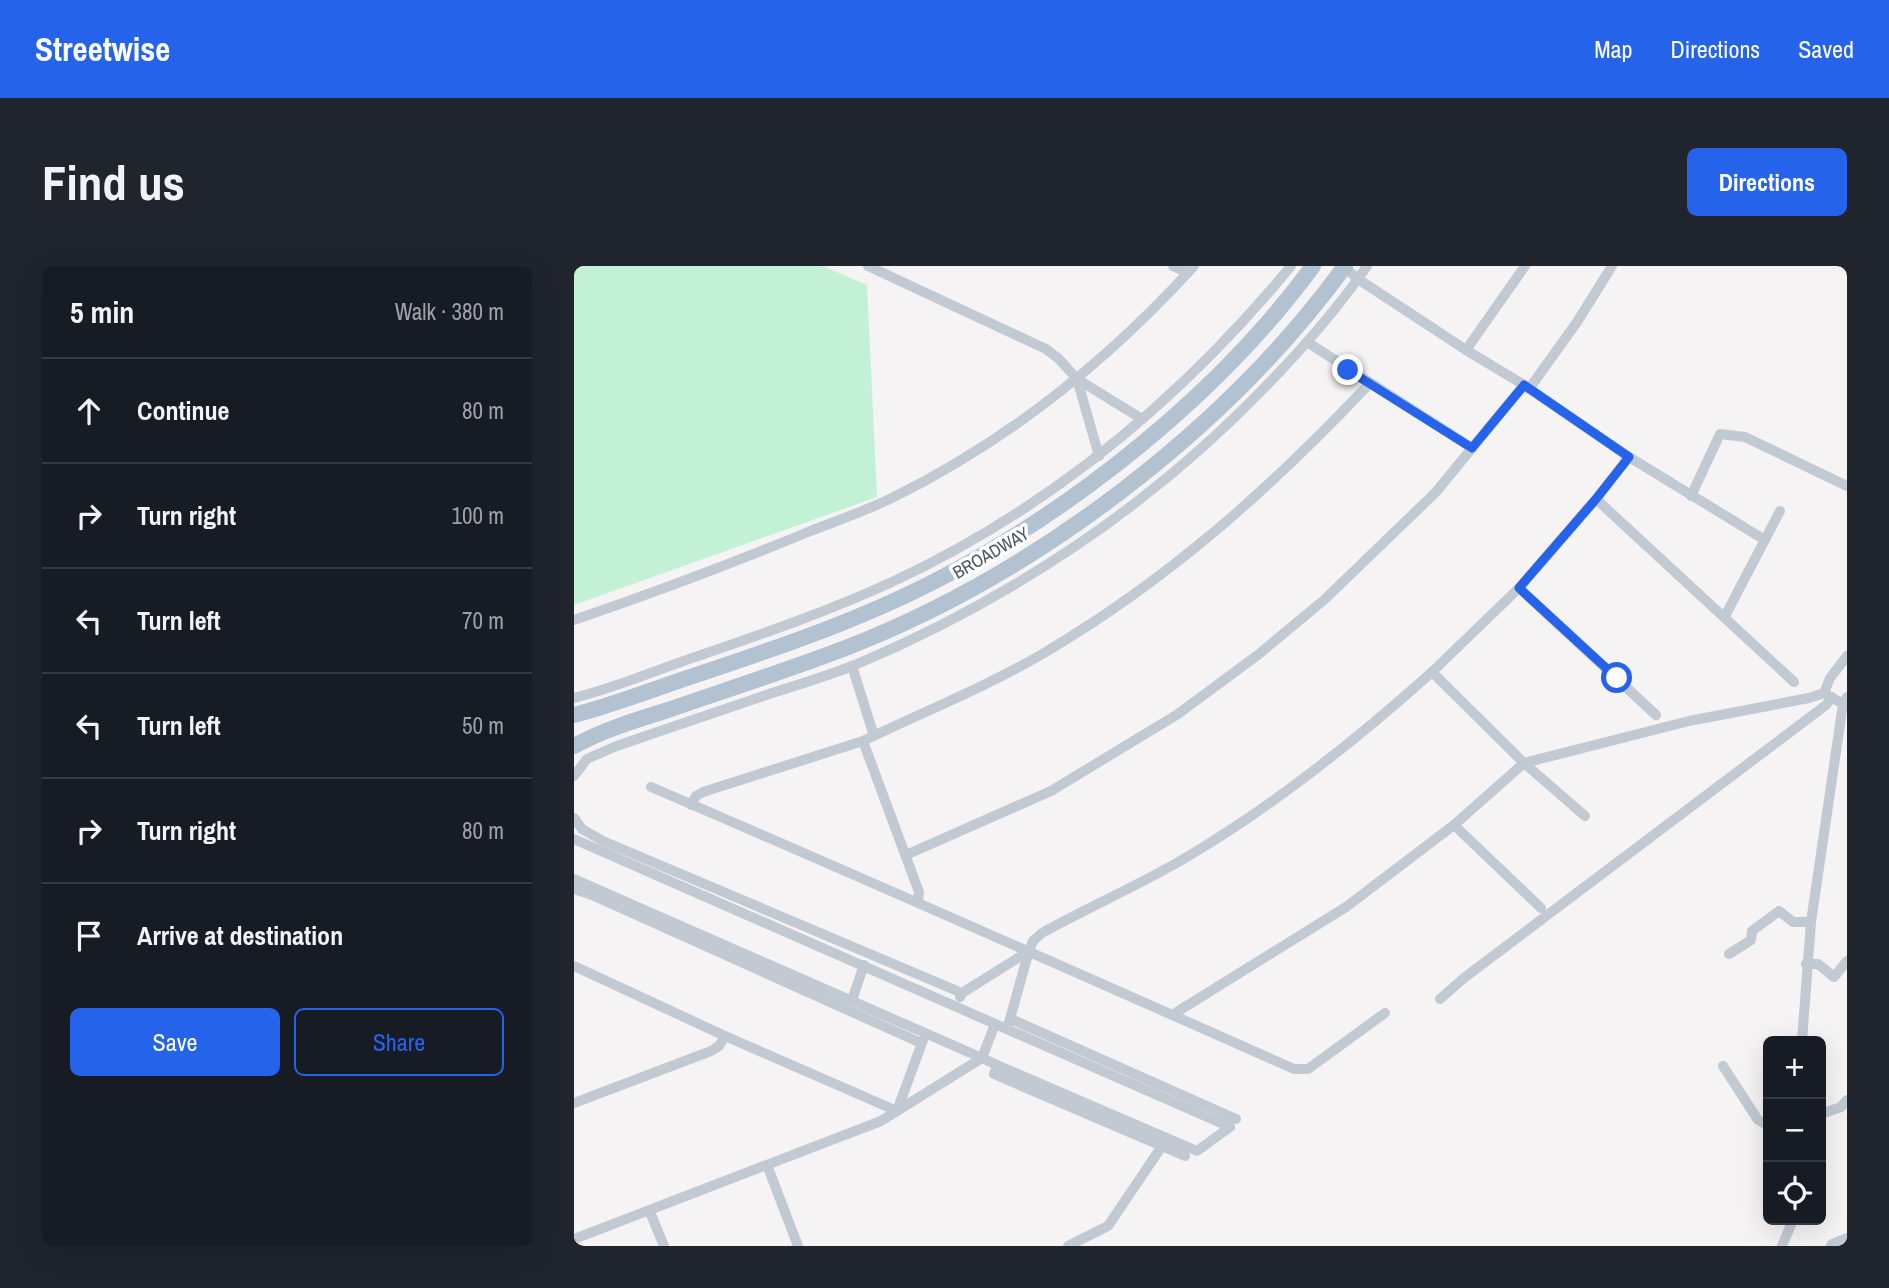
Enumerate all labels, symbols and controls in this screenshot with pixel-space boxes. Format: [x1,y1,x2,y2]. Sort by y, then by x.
text: Streetwise [35,27,170,71]
text: Map [1594,33,1632,65]
text: Directions [1670,33,1760,65]
text: Saved [1798,33,1854,65]
button: Directions [1687,148,1847,216]
text: Find us [42,149,185,215]
text: 5 min [70,292,134,332]
text: Walk · 380 m [395,296,504,327]
route end [1332,354,1363,385]
icon: ahead [70,392,108,430]
text: Continue [137,393,229,428]
text: 80 m [462,395,504,426]
icon: right [70,497,108,535]
text: Turn right [137,498,236,533]
text: 100 m [452,500,504,531]
street label: BROADWAY [948,521,1034,585]
icon: left [70,602,108,640]
text: Turn left [137,603,221,638]
text: 70 m [462,605,504,636]
route start [1601,662,1632,693]
icon: left [70,707,108,745]
text: Turn left [137,708,221,743]
text: 50 m [462,710,504,741]
icon: right [70,812,108,850]
text: Turn right [137,813,236,848]
text: 80 m [462,815,504,846]
icon: arrive [70,917,108,955]
text: Arrive at destination [137,918,343,953]
button: Save [70,1008,280,1076]
button: Share [294,1008,504,1076]
map controls [1763,1036,1826,1225]
button: + [1763,1036,1826,1099]
button: − [1763,1099,1826,1162]
button: locate [1763,1162,1826,1225]

